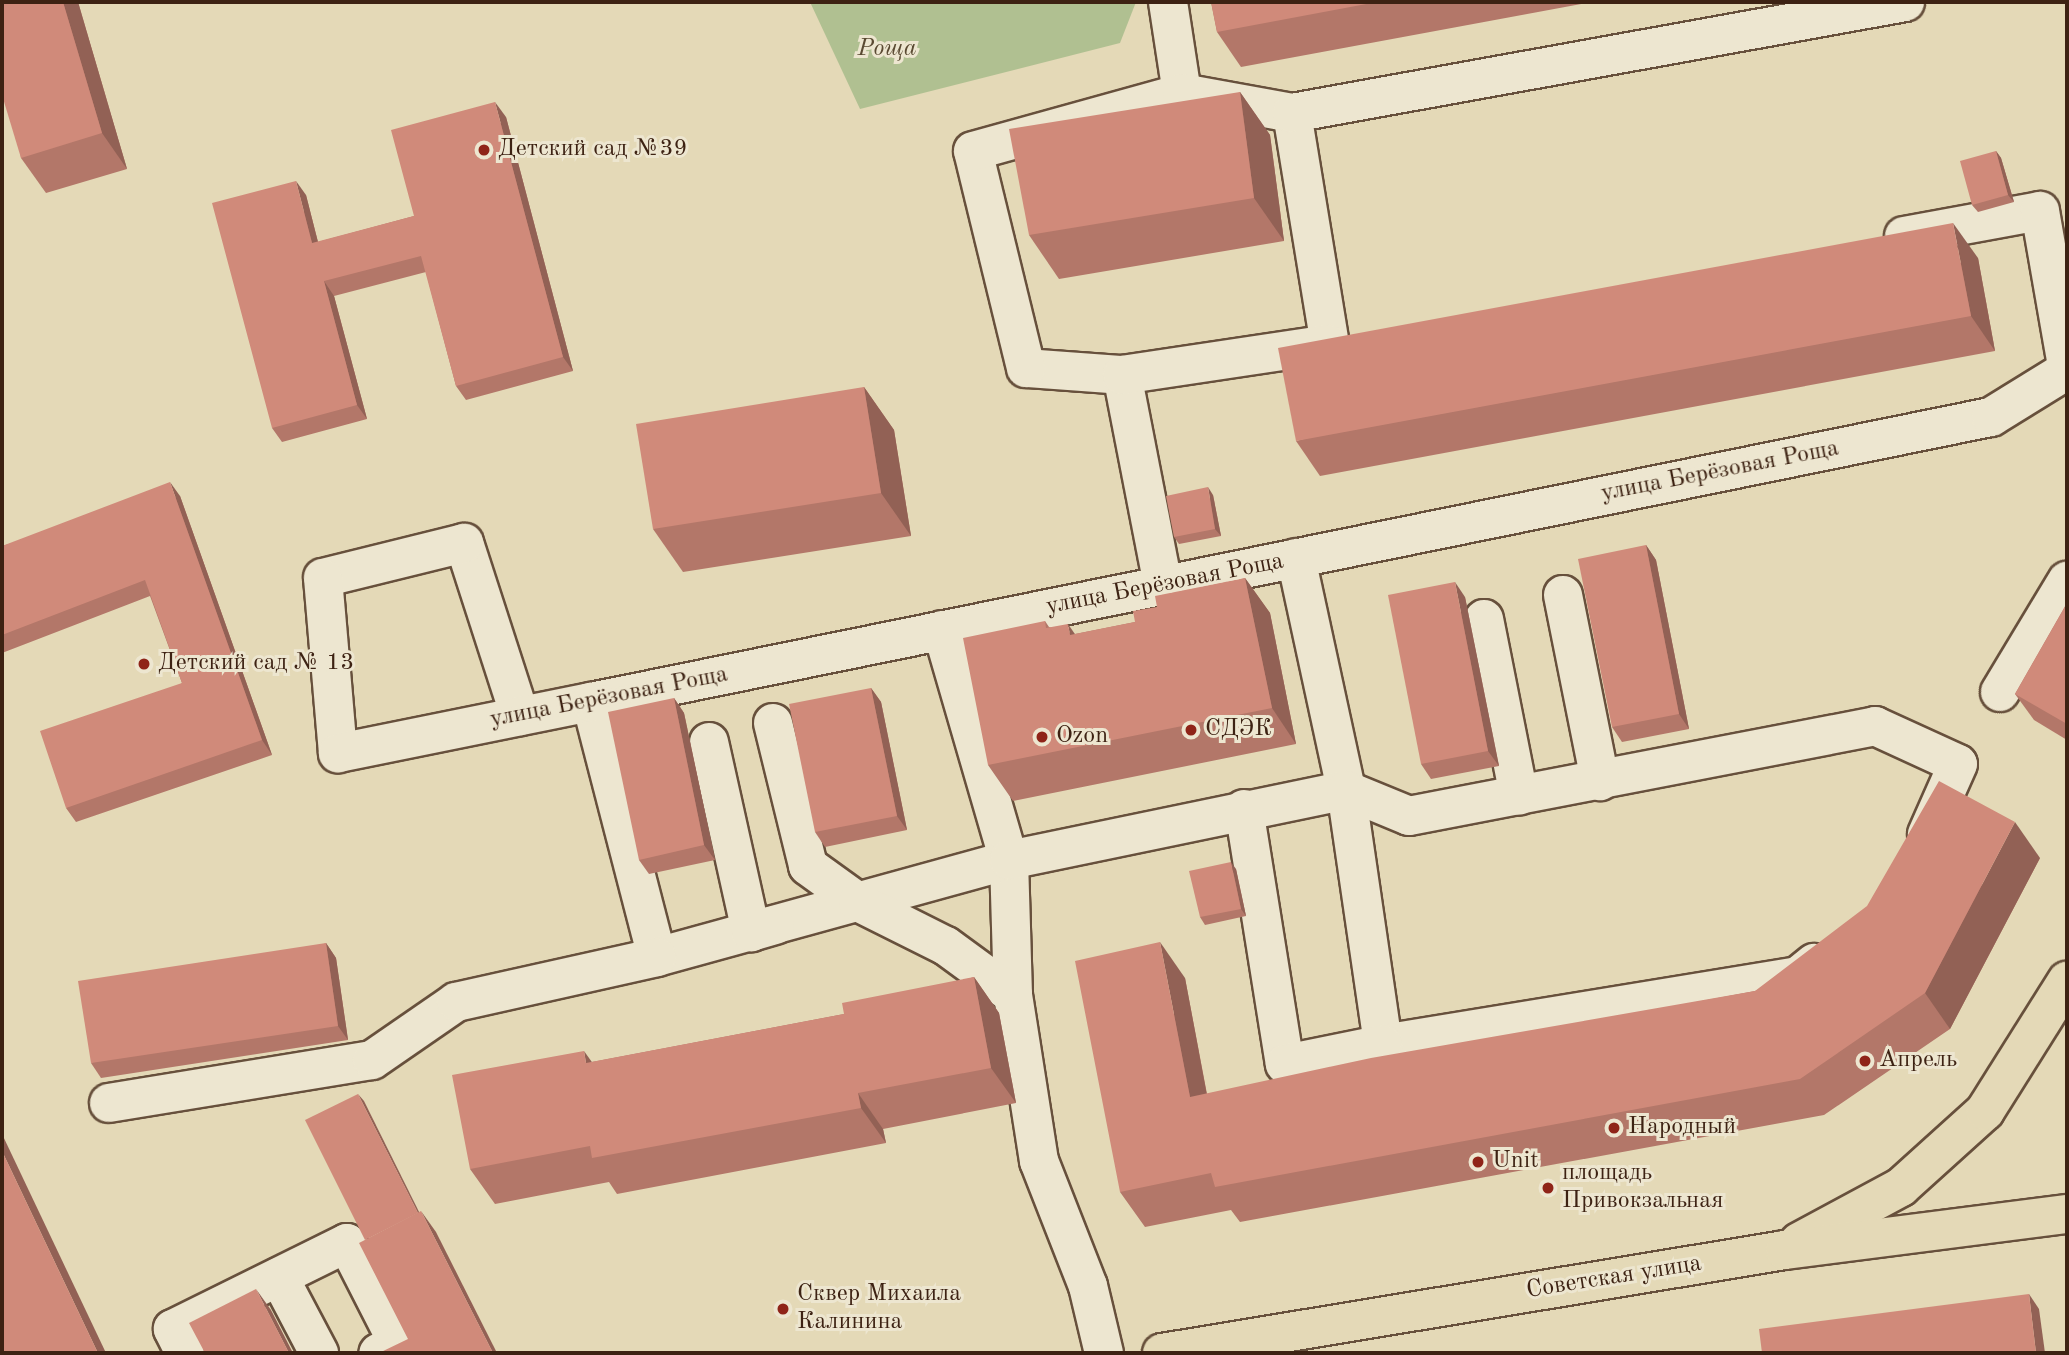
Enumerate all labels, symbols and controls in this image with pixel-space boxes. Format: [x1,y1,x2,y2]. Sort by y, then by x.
park label: Роща [858,36,916,64]
place label: Детский сад №39 [498,136,687,164]
marker: Детский сад №39 [476,142,492,158]
street label: улица Берёзовая Роща [1599,435,1841,509]
street label: улица Берёзовая Роща [1044,548,1286,622]
place label: Детский сад № 13 [158,650,354,678]
marker: Детский сад № 13 [136,656,152,672]
street label: улица Берёзовая Роща [488,661,730,735]
place label: СДЭК [1205,716,1272,744]
marker: СДЭК [1183,722,1199,738]
place label: Ozon [1056,723,1108,751]
marker: Ozon [1034,729,1050,745]
place label: Апрель [1879,1047,1957,1075]
marker: Апрель [1857,1053,1873,1069]
place label: Народный [1628,1114,1736,1142]
marker: Народный [1606,1120,1622,1136]
place label: Unit [1492,1148,1539,1176]
marker: Unit [1470,1154,1486,1170]
place label: площадь Привокзальная [1562,1160,1724,1216]
marker: площадь Привокзальная [1540,1180,1556,1196]
street label: Советская улица [1524,1250,1704,1306]
place label: Сквер Михаила Калинина [797,1281,961,1337]
marker: Сквер Михаила Калинина [775,1301,791,1317]

